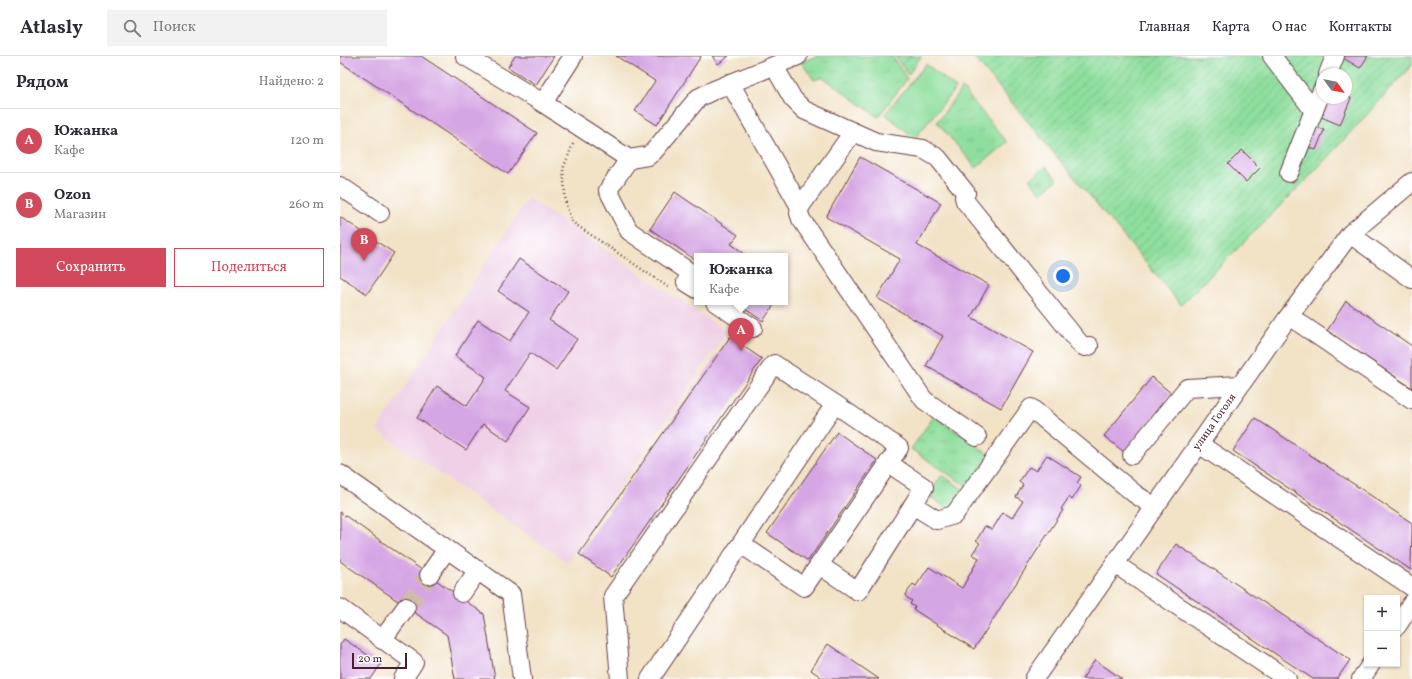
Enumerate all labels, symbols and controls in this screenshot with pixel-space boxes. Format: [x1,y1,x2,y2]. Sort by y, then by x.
search box [107,10,387,46]
text: Atlasly [20,15,83,41]
icon: search [121,17,143,39]
text: Поиск [153,17,196,38]
text: Главная [1139,18,1190,37]
text: Карта [1212,18,1250,37]
text: О нас [1272,18,1307,37]
text: Контакты [1329,18,1392,37]
north arrow [1316,68,1352,104]
text: Рядом [16,71,69,94]
text: Найдено: 2 [259,73,324,91]
text: Южанка [54,121,118,142]
text: A [24,132,34,150]
text: 120 m [290,132,324,150]
text: Кафе [54,142,85,160]
text: Ozon [54,185,91,206]
text: B [25,196,33,214]
text: 260 m [289,196,324,214]
text: Магазин [54,206,106,224]
pin: B [351,228,377,261]
button: Сохранить [16,248,166,287]
button: Поделиться [174,248,324,287]
popup [694,253,788,305]
text: Южанка [709,260,773,281]
your location [1053,266,1073,286]
text: Кафе [709,281,740,299]
pin: A [728,318,754,351]
street label: улица Гоголя [1189,390,1240,454]
map controls [1364,595,1400,667]
button: + [1364,595,1400,631]
button: − [1364,631,1400,667]
scale bar [352,651,407,670]
text: 20 m [358,652,382,667]

